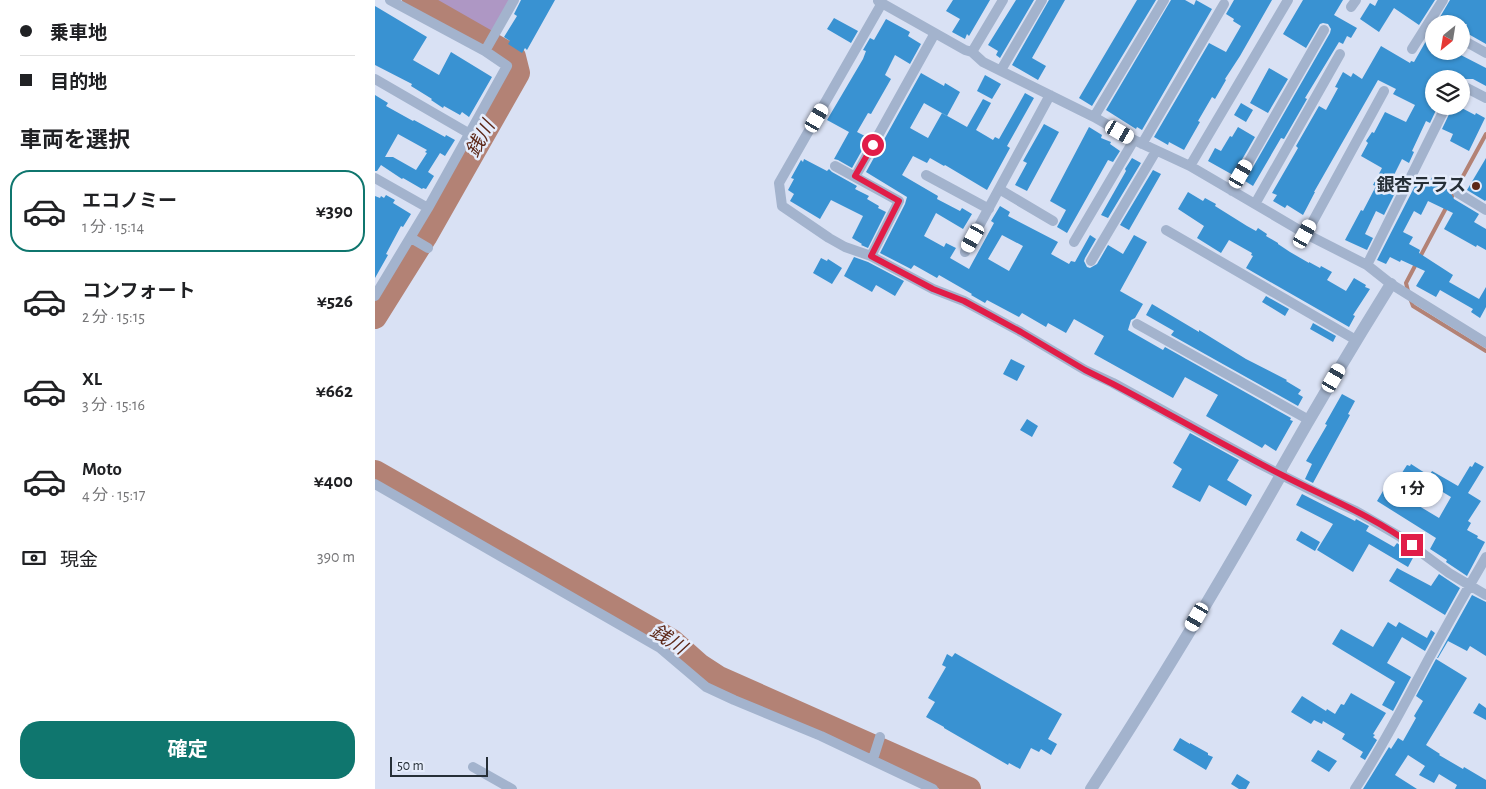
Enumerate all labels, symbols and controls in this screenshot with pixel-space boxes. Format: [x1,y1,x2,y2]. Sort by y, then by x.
north arrow [1425,15,1470,60]
map controls [1425,15,1470,115]
text: 乗車地 [50,24,107,43]
button: layers [1425,70,1470,115]
text: 目的地 [50,73,107,92]
car [803,101,830,135]
water label: 銭川 [463,116,499,160]
car [1103,118,1136,146]
text: 車両を選択 [20,129,130,151]
route start [862,134,884,156]
car [1227,157,1254,191]
place label: 銀杏テラス [1376,176,1466,195]
marker: 銀杏テラス [1470,180,1482,192]
icon: car [22,189,67,234]
text: エコノミー [82,192,177,211]
text: ¥390 [316,202,353,221]
car [1291,217,1318,251]
text: 1 分 · 15:14 [82,219,144,235]
car [959,221,986,255]
icon: car [22,279,67,324]
text: コンフォート [82,282,195,301]
text: ¥526 [317,292,353,311]
text: 2 分 · 15:15 [82,309,145,325]
car [1320,361,1347,395]
icon: car [22,369,67,414]
text: XL [82,370,102,389]
text: ¥662 [316,382,353,401]
text: 3 分 · 15:16 [82,397,145,413]
icon: car [22,459,67,504]
text: Moto [82,460,122,479]
text: ¥400 [314,472,353,491]
callout: 1 分 [1382,472,1442,508]
text: 1 分 [1401,481,1425,497]
text: 4 分 · 15:17 [82,487,145,503]
route end [1401,534,1423,556]
icon: cash [20,544,48,572]
text: 390 m [317,549,355,565]
text: 現金 [60,551,98,570]
car [1183,600,1210,634]
water label: 銭川 [647,621,691,659]
button: 確定 [20,721,355,779]
scale bar [390,754,487,777]
text: 50 m [397,759,424,773]

